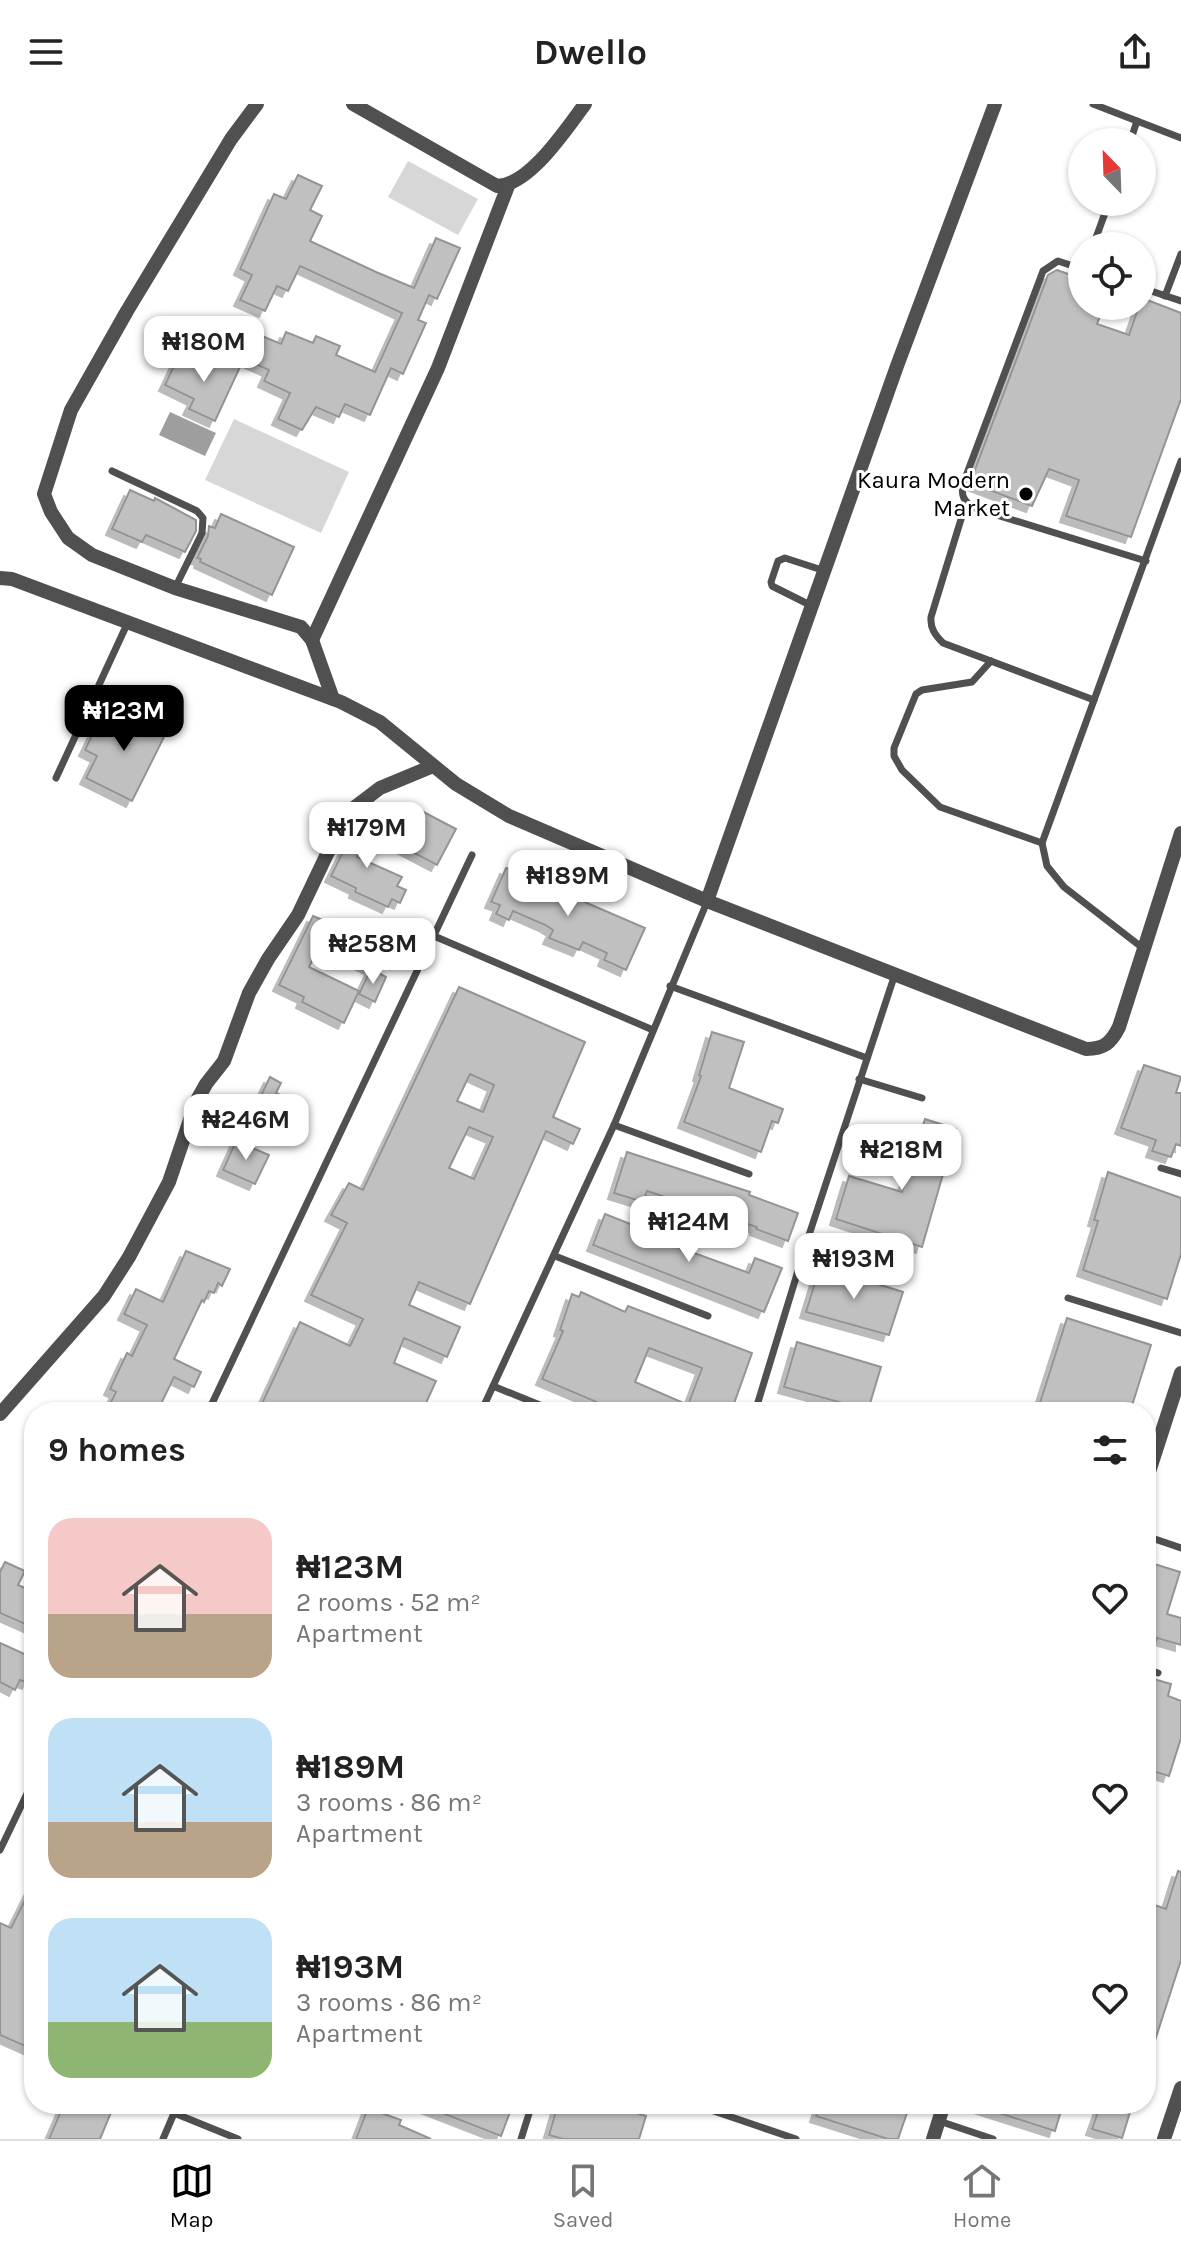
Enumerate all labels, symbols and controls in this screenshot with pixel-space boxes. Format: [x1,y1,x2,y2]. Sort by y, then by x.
icon: menu [24,30,68,74]
icon: share [1113,30,1157,74]
text: Dwello [534,31,647,73]
north arrow [1068,128,1156,216]
map controls [1068,128,1156,320]
button: locate [1068,232,1156,320]
pin: ₦180M [148,316,260,384]
text: ₦180M [162,326,246,357]
place label: Kaura Modern Market [857,466,1010,522]
marker: Kaura Modern Market [1017,485,1035,503]
pin: ₦123M [68,685,180,753]
text: ₦123M [83,695,165,726]
pin: ₦179M [311,802,423,870]
text: ₦179M [327,812,407,843]
pin: ₦189M [512,850,624,918]
text: ₦189M [526,860,610,891]
pin: ₦258M [317,918,429,986]
text: ₦258M [328,928,418,959]
pin: ₦246M [190,1094,302,1162]
text: ₦246M [202,1104,290,1135]
pin: ₦218M [846,1124,958,1192]
text: ₦218M [860,1134,944,1165]
pin: ₦124M [633,1196,745,1264]
text: ₦124M [648,1206,730,1237]
pin: ₦193M [798,1233,910,1301]
text: ₦193M [813,1243,895,1274]
icon: filters [1088,1428,1132,1472]
text: 9 homes [48,1430,186,1470]
text: ₦123M [296,1547,404,1587]
icon: home [112,1550,208,1646]
icon: heart [1088,1576,1132,1620]
text: 2 rooms · 52 m² [296,1587,481,1618]
text: Apartment [296,1618,423,1649]
text: ₦189M [296,1747,405,1787]
icon: home [112,1750,208,1846]
icon: heart [1088,1776,1132,1820]
text: 3 rooms · 86 m² [296,1787,482,1818]
text: Apartment [296,1818,423,1849]
text: ₦193M [296,1947,404,1987]
icon: home [112,1950,208,2046]
icon: heart [1088,1976,1132,2020]
text: 3 rooms · 86 m² [296,1987,482,2018]
text: Apartment [296,2018,423,2049]
tab: Map [170,2159,214,2233]
tab: Saved [553,2159,614,2233]
tab: Home [953,2159,1011,2233]

